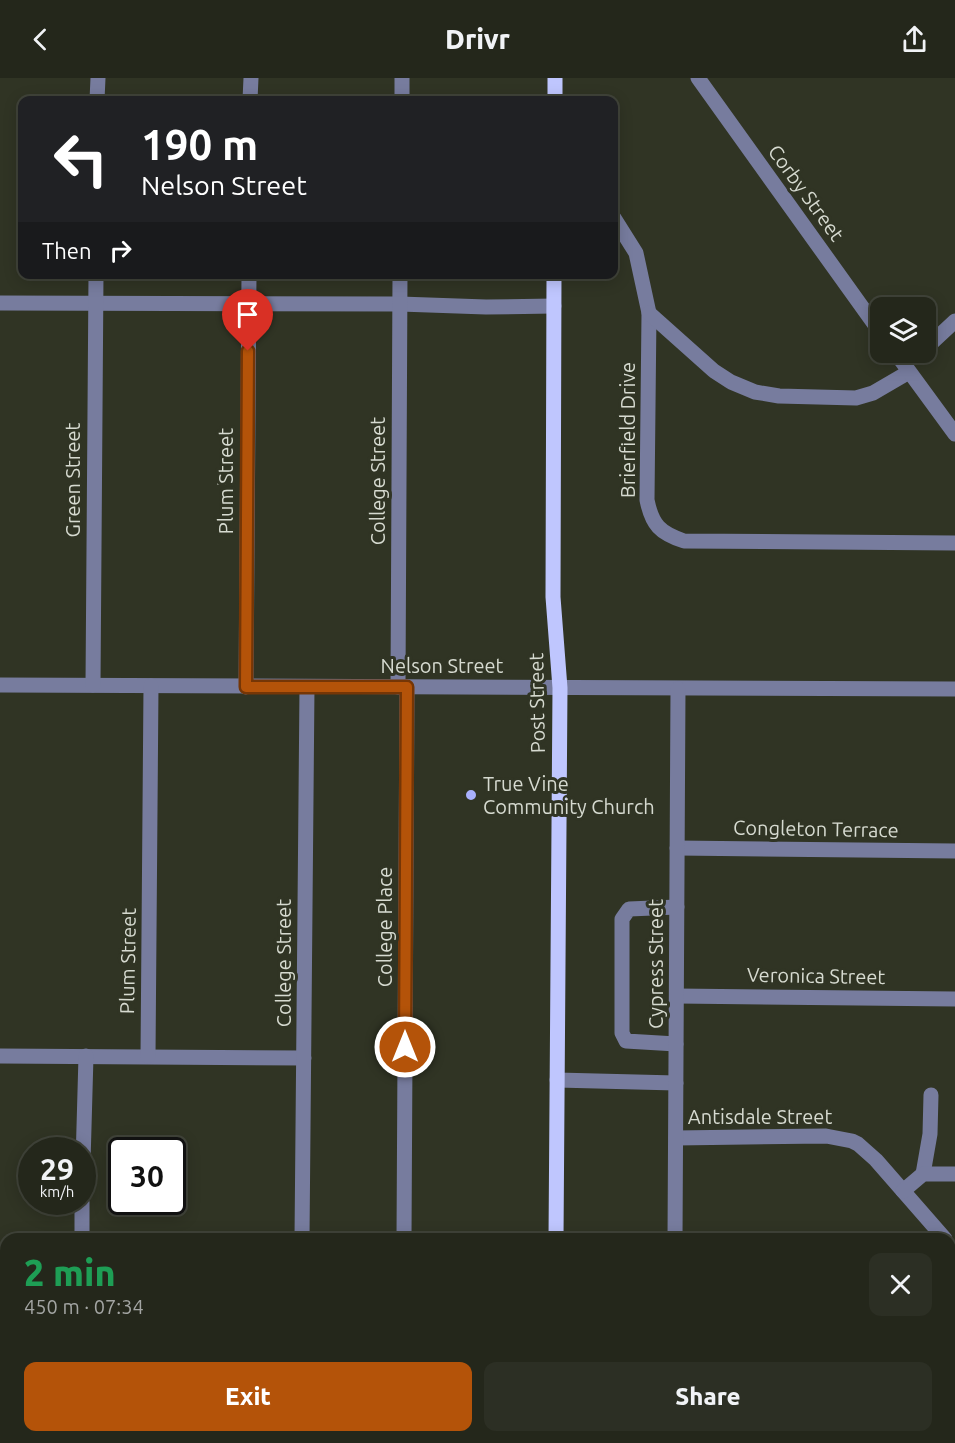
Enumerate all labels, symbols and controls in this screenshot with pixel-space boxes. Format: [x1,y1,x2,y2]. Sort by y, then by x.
icon: back [24,23,57,56]
icon: share [898,23,931,56]
text: Drivr [445,24,510,54]
icon: left [42,120,120,198]
text: 190 m [141,121,258,168]
street label: Corby Street [764,140,849,245]
text: Nelson Street [141,170,307,200]
icon: right [104,234,137,267]
text: Then [42,238,92,263]
pin [222,289,273,351]
map controls [870,297,936,363]
button: layers [870,297,936,363]
icon: arrive [231,298,264,331]
street label: Brierfield Drive [616,362,639,498]
street label: College Street [366,417,389,545]
street label: Green Street [61,422,84,537]
street label: Plum Street [214,428,237,534]
street label: Post Street [524,652,549,753]
street label: Nelson Street [381,654,504,677]
place label: True Vine Community Church [483,772,655,818]
marker: True Vine Community Church [464,788,478,802]
street label: Congleton Terrace [733,816,899,841]
street label: College Place [373,867,396,987]
street label: College Street [272,899,295,1027]
street label: Cypress Street [644,899,667,1029]
street label: Plum Street [115,908,140,1014]
street label: Veronica Street [747,963,886,988]
position arrow [373,1015,437,1079]
street label: Antisdale Street [688,1105,832,1128]
speed limit sign: 30 [108,1137,186,1215]
text: 29 [40,1152,74,1186]
text: km/h [40,1183,74,1200]
text: 2 min [24,1252,116,1293]
button: close [869,1253,932,1316]
text: 450 m · 07:34 [24,1295,144,1318]
button: Exit [24,1362,472,1431]
button: Share [484,1362,932,1431]

